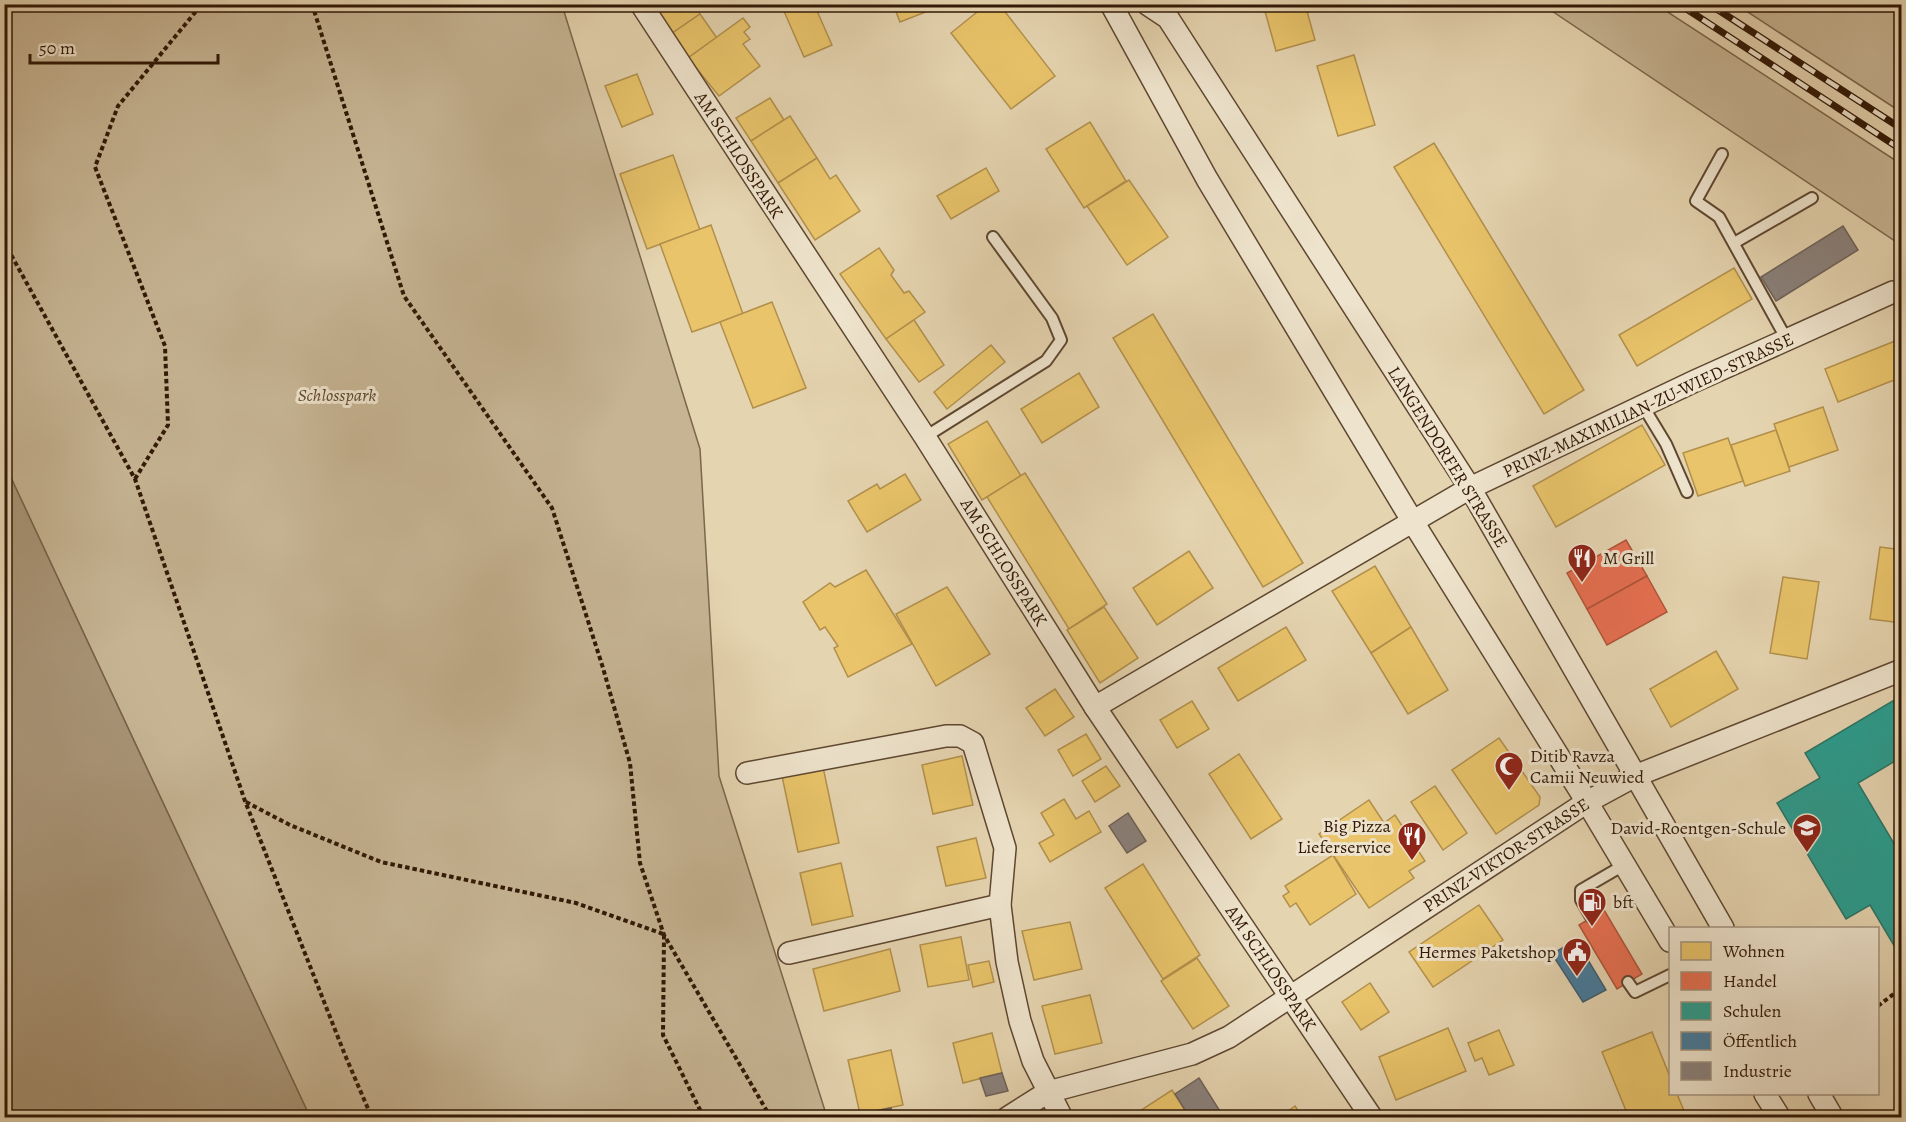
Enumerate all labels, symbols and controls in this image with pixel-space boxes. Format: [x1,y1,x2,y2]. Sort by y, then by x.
scale bar [30,27,218,65]
text: 50 m [39,36,75,60]
street label: AM SCHLOSSPARK [688,86,789,224]
street label: PRINZ-MAXIMILIAN-ZU-WIED-STRASSE [1499,327,1797,483]
street label: LANGENDORFER STRASSE [1382,362,1514,552]
park label: Schlosspark [298,383,376,407]
street label: AM SCHLOSSPARK [954,493,1053,631]
restaurant icon: M Grill [1566,542,1598,584]
place label: M Grill [1603,546,1655,570]
place label: Ditib Ravza Camii Neuwied [1530,744,1645,789]
mosque icon: Ditib Ravza Camii Neuwied [1493,750,1525,792]
street label: PRINZ-VIKTOR-STRASSE [1418,792,1594,918]
school or university icon: David-Roentgen-Schule [1791,812,1823,854]
place label: Big Pizza Lieferservice [1297,814,1392,859]
place label: David-Roentgen-Schule [1611,816,1786,840]
restaurant icon: Big Pizza Lieferservice [1396,820,1428,862]
fuel station icon: bft [1576,886,1608,928]
place label: bft [1613,890,1634,914]
street label: AM SCHLOSSPARK [1219,900,1322,1036]
legend [1669,927,1879,1095]
public building icon: Hermes Paketshop [1561,936,1593,978]
text: Wohnen [1722,939,1785,963]
place label: Hermes Paketshop [1418,940,1556,964]
text: Handel [1723,969,1777,993]
text: Schulen [1723,999,1782,1023]
text: Öffentlich [1723,1029,1797,1053]
text: Industrie [1723,1059,1792,1083]

